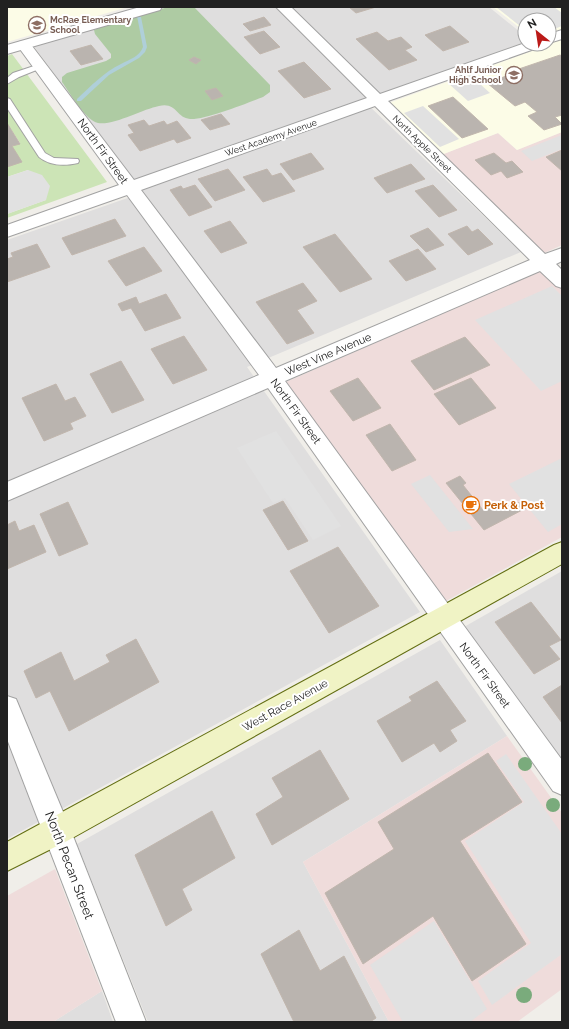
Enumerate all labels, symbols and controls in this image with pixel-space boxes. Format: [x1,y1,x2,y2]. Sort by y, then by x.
north arrow [517,12,557,52]
school or university icon: McRae Elementary School [27,15,47,35]
place label: McRae Elementary School [50,15,131,35]
text: N [525,16,539,32]
place label: Ahlf Junior High School [449,65,502,85]
school or university icon: Ahlf Junior High School [504,65,524,85]
street label: North Apple Street [391,113,453,175]
street label: North Fir Street [75,116,131,187]
street label: West Academy Avenue [224,117,319,158]
street label: West Vine Avenue [283,330,374,379]
street label: North Fir Street [268,376,324,447]
cafe icon: Perk & Post [461,495,481,515]
place label: Perk & Post [484,499,545,512]
street label: North Fir Street [457,640,513,711]
street label: West Race Avenue [240,676,331,734]
street label: North Pecan Street [42,809,97,922]

